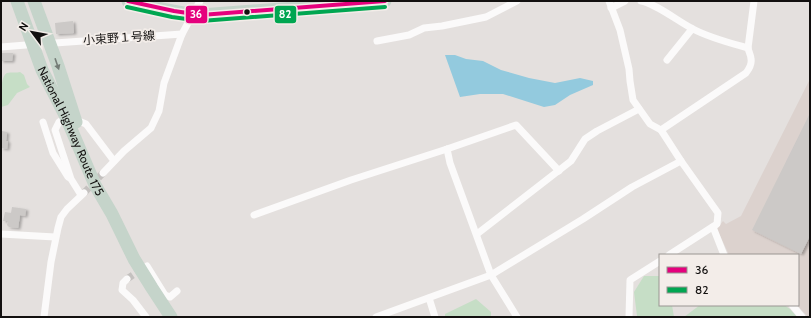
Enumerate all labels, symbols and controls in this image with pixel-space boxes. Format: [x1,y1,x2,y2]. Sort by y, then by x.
line badge: 36 [185,5,208,24]
line badge: 82 [274,5,297,24]
text: 36 [190,7,202,21]
unlabelled marker [242,7,252,17]
text: 82 [279,7,291,21]
north arrow [12,12,52,52]
text: N [16,20,32,34]
street label: 小束野１号線 [83,28,155,47]
one-way arrow [54,58,60,70]
street label: National Highway Route 175 [35,64,108,198]
legend [659,254,799,306]
text: 36 [695,262,708,277]
text: 82 [695,282,709,297]

